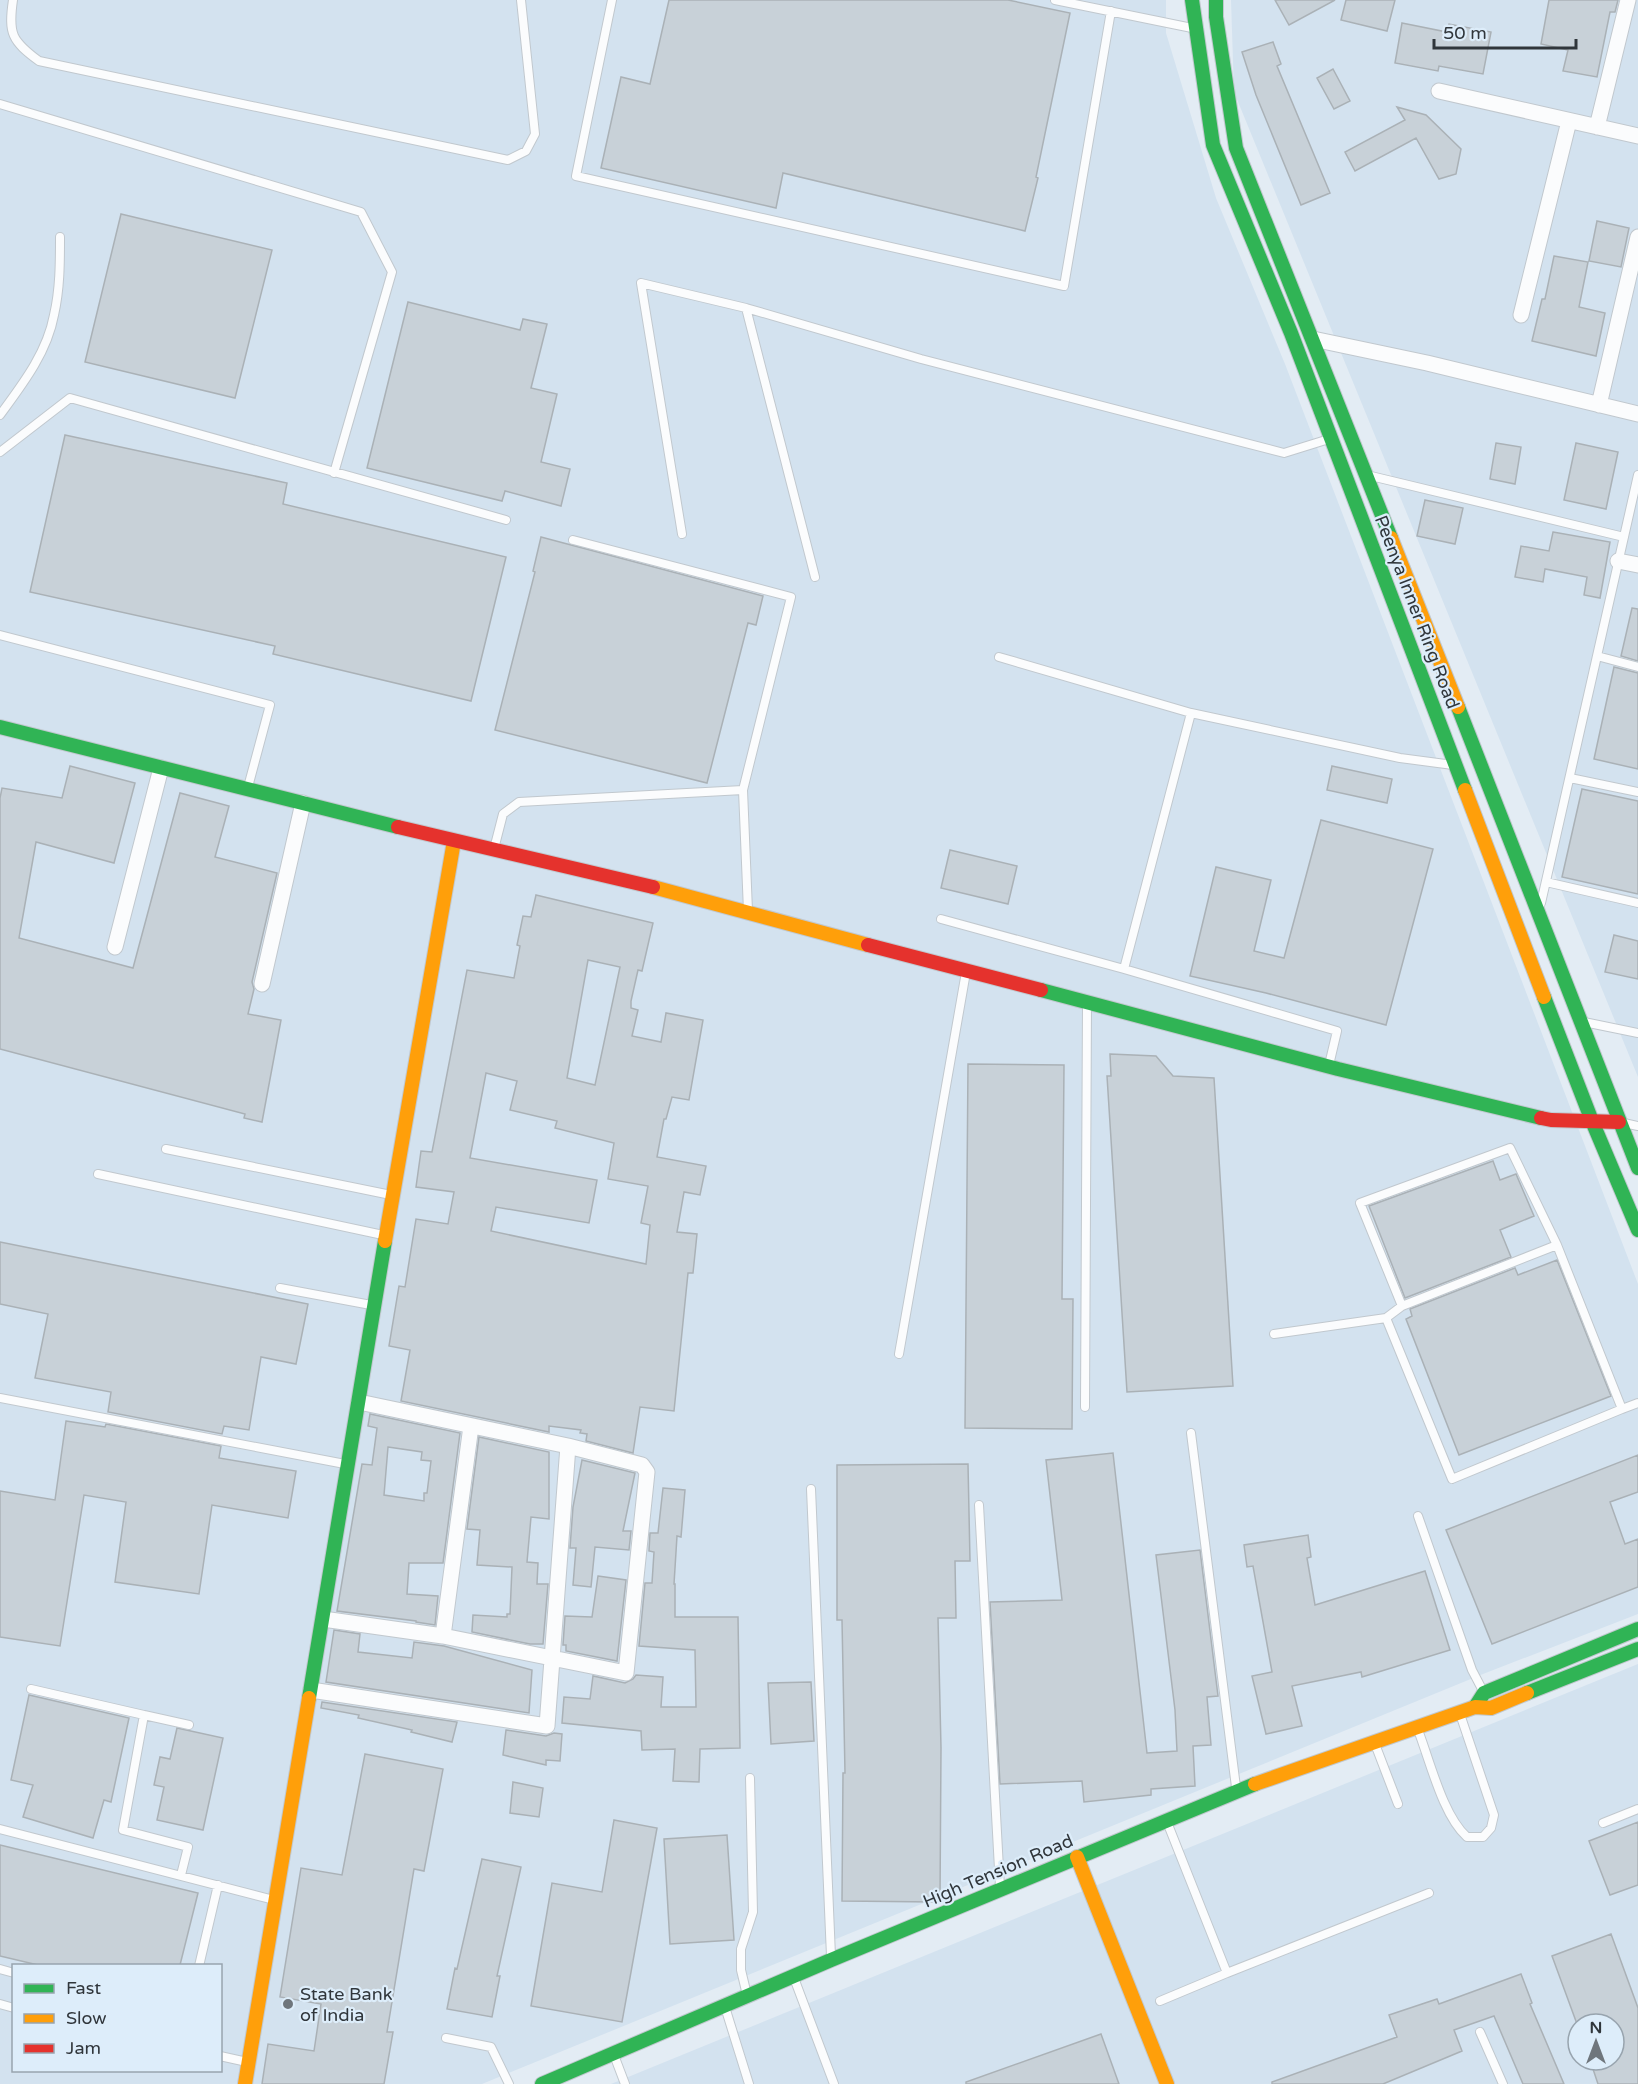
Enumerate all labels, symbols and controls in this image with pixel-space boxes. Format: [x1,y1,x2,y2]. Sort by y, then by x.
scale bar [1434,12,1576,50]
text: 50 m [1443,22,1487,44]
street label: Peenya Inner Ring Road [1370,512,1464,712]
street label: High Tension Road [920,1829,1076,1913]
legend [12,1964,222,2072]
text: Fast [66,1977,101,1999]
place label: State Bank of India [300,1983,393,2026]
marker: State Bank of India [281,1997,295,2011]
text: Slow [66,2007,107,2029]
north arrow [1566,2012,1626,2072]
text: N [1590,2018,1602,2038]
text: Jam [66,2037,101,2059]

